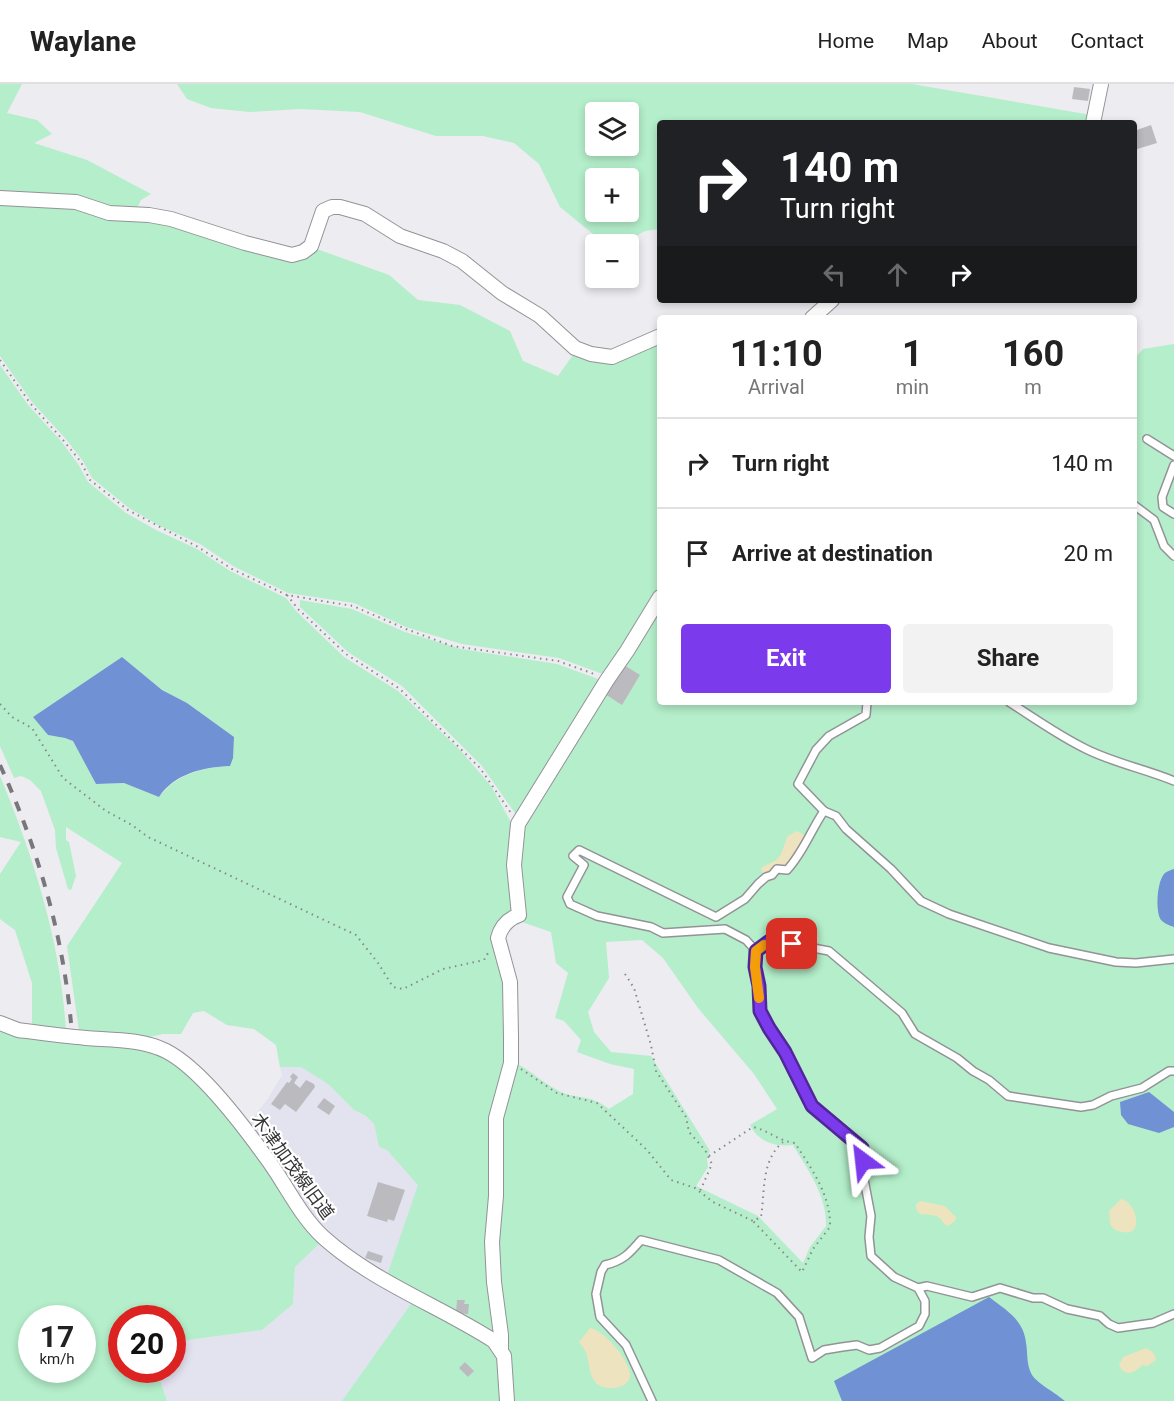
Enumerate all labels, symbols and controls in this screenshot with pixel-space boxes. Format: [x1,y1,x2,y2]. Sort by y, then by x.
text: Waylane [30,25,136,58]
text: Home [818,29,874,53]
text: Map [907,29,949,53]
text: About [982,29,1038,53]
text: Contact [1071,29,1144,53]
map controls [585,102,639,288]
button: layers [585,102,639,156]
text: 140 m [780,143,899,192]
icon: right [681,144,759,222]
button: + [585,168,639,222]
text: Turn right [780,193,895,225]
button: − [585,234,639,288]
icon: left [818,258,851,291]
icon: ahead [881,258,914,291]
icon: right [944,258,977,291]
text: 11:10 [730,333,823,375]
text: 1 [902,333,923,375]
text: 160 [1002,333,1064,375]
text: Arrival [748,375,805,399]
text: min [896,375,929,399]
text: m [1024,375,1042,399]
icon: right [681,447,714,480]
text: Turn right [732,451,829,476]
text: 140 m [1051,451,1113,476]
icon: arrive [681,537,714,570]
text: Arrive at destination [732,541,933,566]
text: 20 m [1064,541,1113,566]
button: Exit [681,624,891,693]
button: Share [903,624,1113,693]
pin [766,918,817,969]
icon: arrive [775,927,808,960]
street label: 木津加茂線旧道 [247,1109,339,1223]
position arrow [831,1129,895,1193]
speed limit sign: 20 [108,1305,186,1383]
text: 17 [40,1319,74,1354]
text: km/h [39,1350,75,1368]

